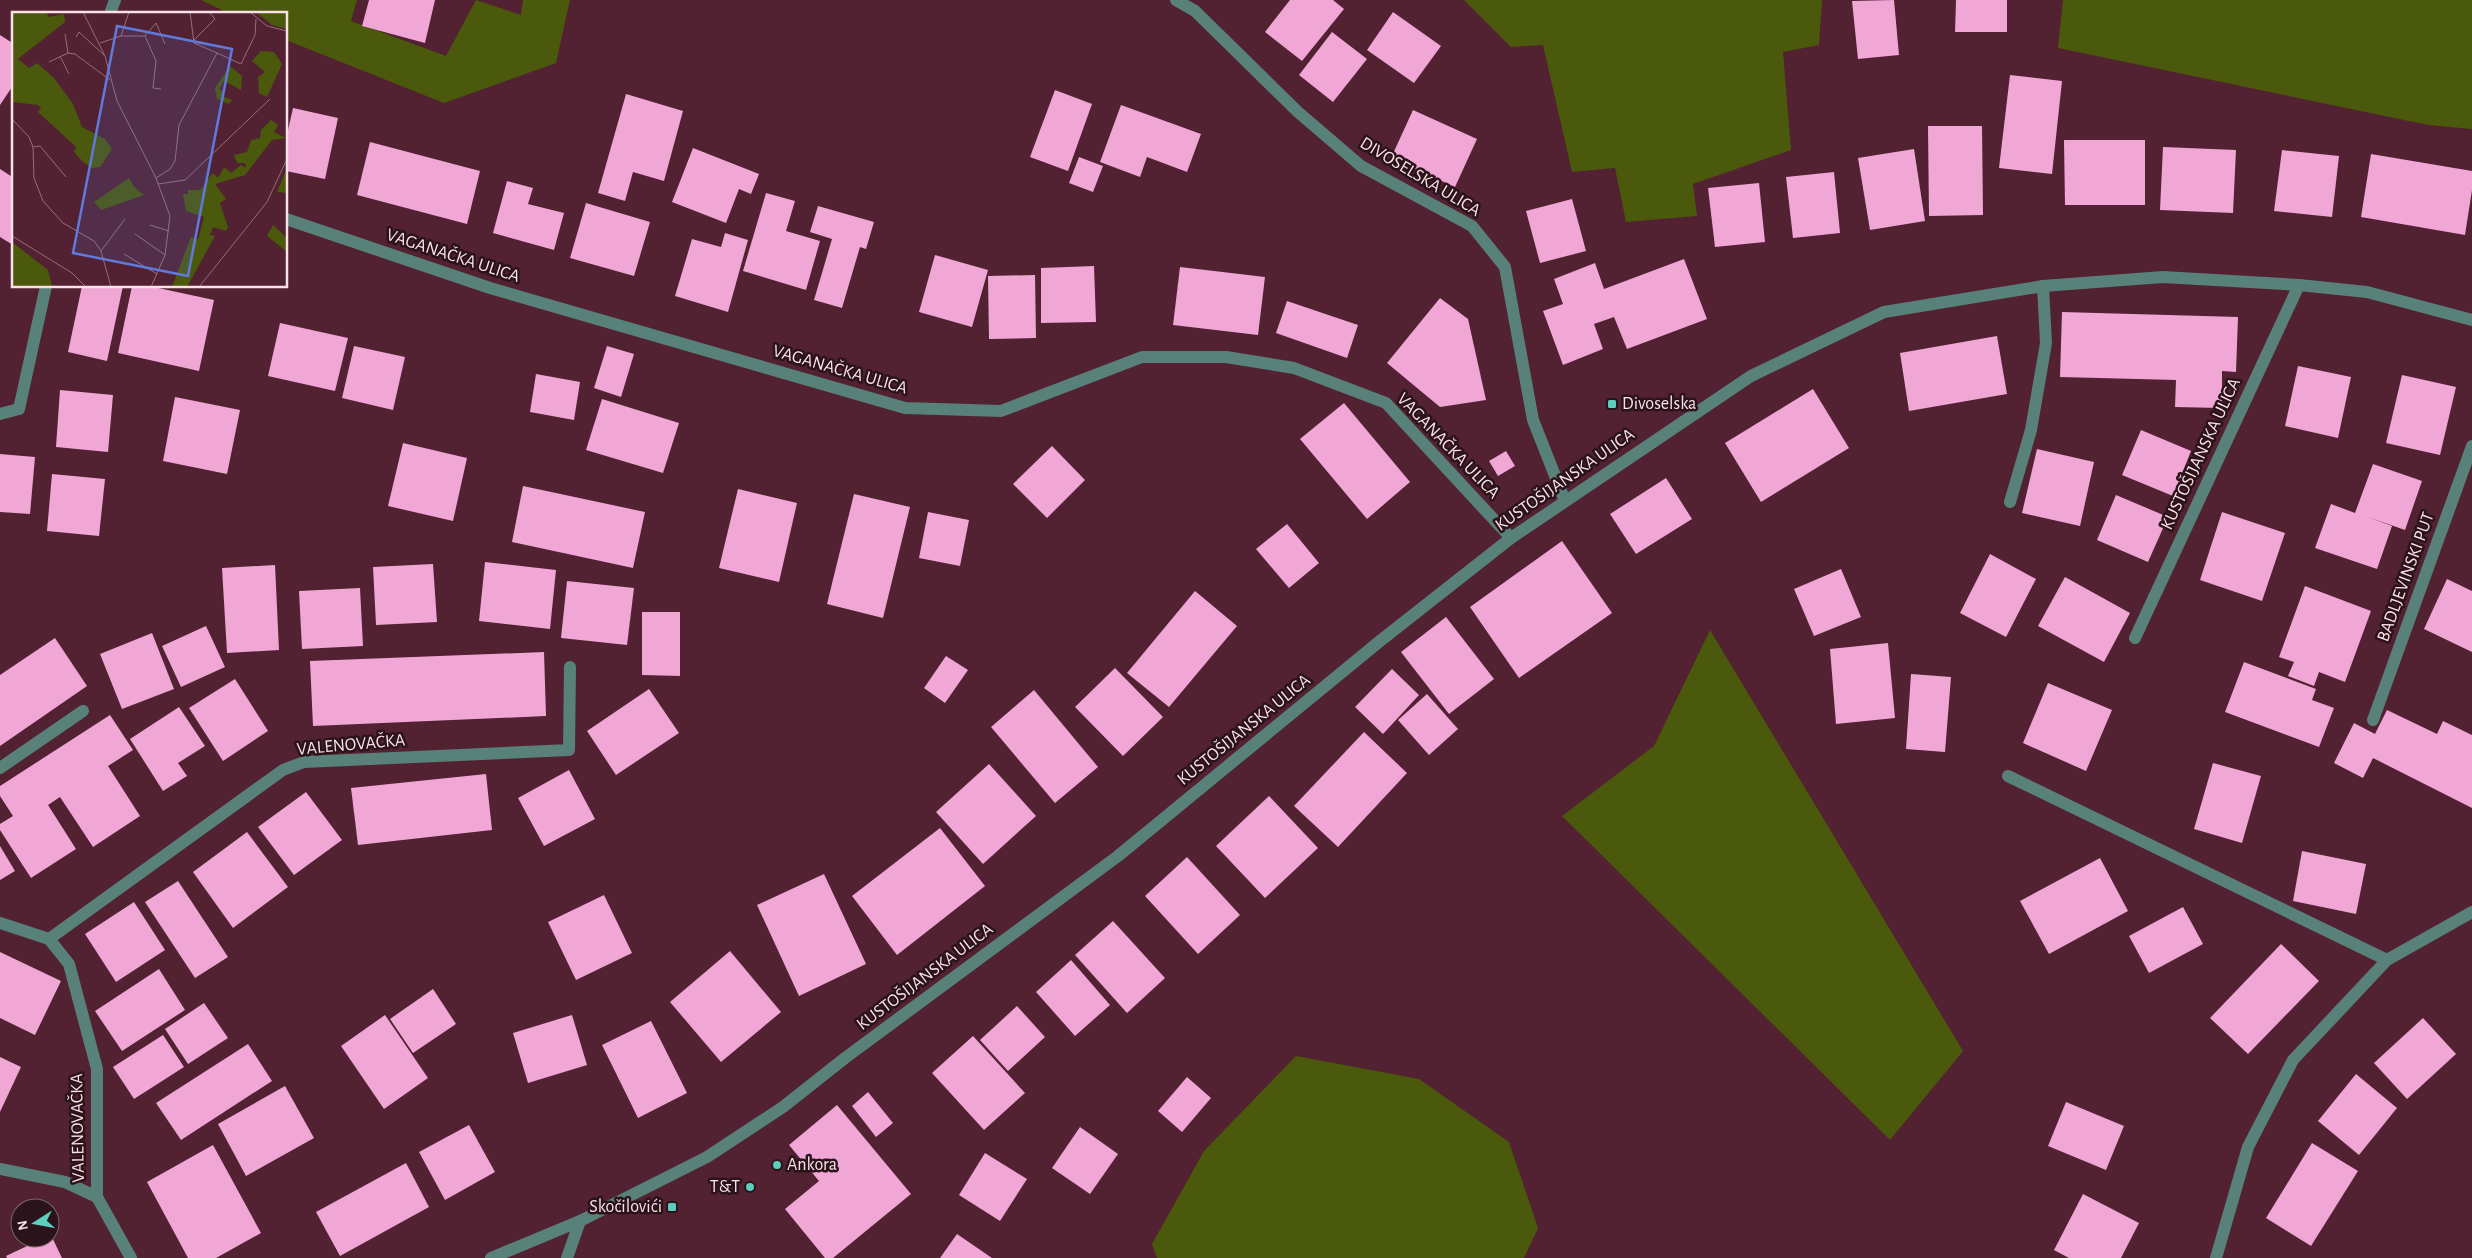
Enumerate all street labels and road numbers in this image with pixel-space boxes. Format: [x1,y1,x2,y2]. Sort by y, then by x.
street label: DIVOSELSKA ULICA [1357,134,1484,220]
street label: VAGANAČKA ULICA [384,223,523,286]
street label: VAGANAČKA ULICA [771,339,911,398]
street label: KUSTOŠIJANSKA ULICA [2155,374,2244,533]
street label: VAGANAČKA ULICA [1393,388,1505,503]
street label: KUSTOŠIJANSKA ULICA [1490,422,1638,535]
street label: BADLJEVINSKI PUT [2374,510,2438,644]
street label: KUSTOŠIJANSKA ULICA [1172,668,1314,789]
street label: VALENOVAČKA [296,728,407,759]
street label: KUSTOŠIJANSKA ULICA [852,917,997,1034]
street label: VALENOVAČKA [65,1073,88,1183]

